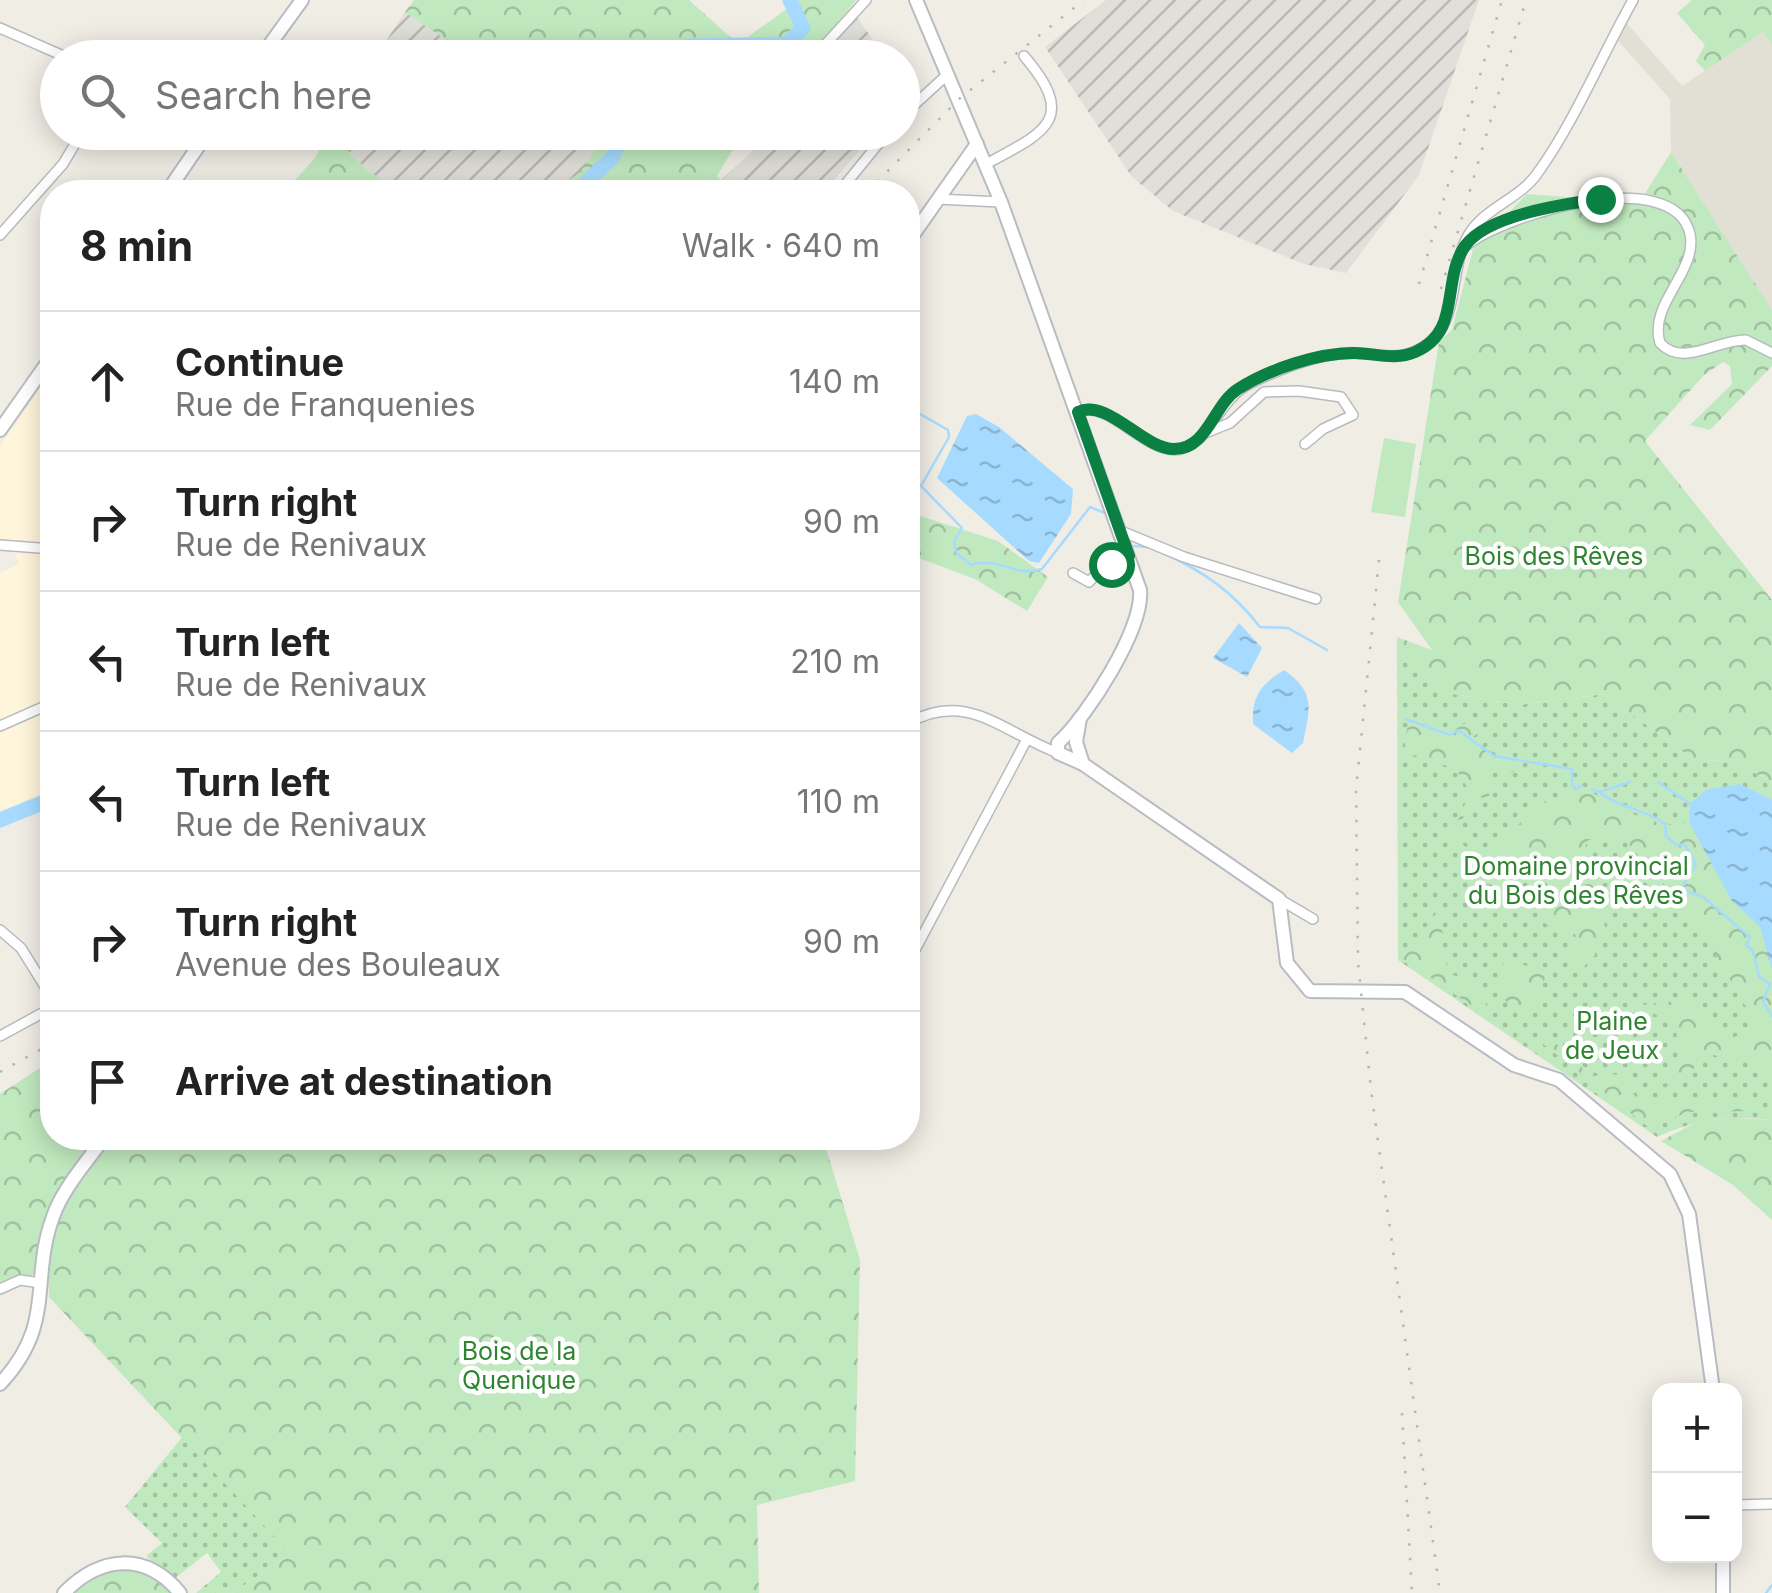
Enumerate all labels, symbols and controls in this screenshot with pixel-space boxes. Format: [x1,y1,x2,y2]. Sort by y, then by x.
search box [40,40,920,150]
icon: search [75,68,130,123]
text: Search here [155,72,372,118]
route end [1578,177,1624,223]
text: 8 min [80,220,193,271]
text: Walk · 640 m [682,226,880,265]
text: Continue [175,339,344,385]
icon: ahead [80,354,135,409]
text: 140 m [789,362,880,401]
text: Rue de Franquenies [175,385,476,424]
text: Turn right [175,479,357,525]
icon: right [80,494,135,549]
text: 90 m [803,502,880,541]
text: Rue de Renivaux [175,525,427,564]
park label: Bois des Rêves [1465,541,1643,571]
route start [1089,542,1135,588]
text: Turn left [175,619,330,665]
icon: left [80,634,135,689]
text: 210 m [790,642,880,681]
text: Rue de Renivaux [175,665,427,704]
text: Turn left [175,759,330,805]
icon: left [80,774,135,829]
text: 110 m [797,782,880,821]
text: Rue de Renivaux [175,805,427,844]
park label: Domaine provincial du Bois des Rêves [1463,851,1689,910]
text: Turn right [175,899,357,945]
icon: right [80,914,135,969]
text: 90 m [803,922,880,961]
text: Avenue des Bouleaux [175,945,501,984]
park label: Plaine de Jeux [1565,1006,1659,1065]
icon: arrive [80,1054,135,1109]
text: Arrive at destination [175,1058,553,1104]
park label: Bois de la Quenique [462,1336,576,1395]
map controls [1652,1383,1742,1563]
button: + [1652,1383,1742,1473]
button: − [1652,1473,1742,1563]

